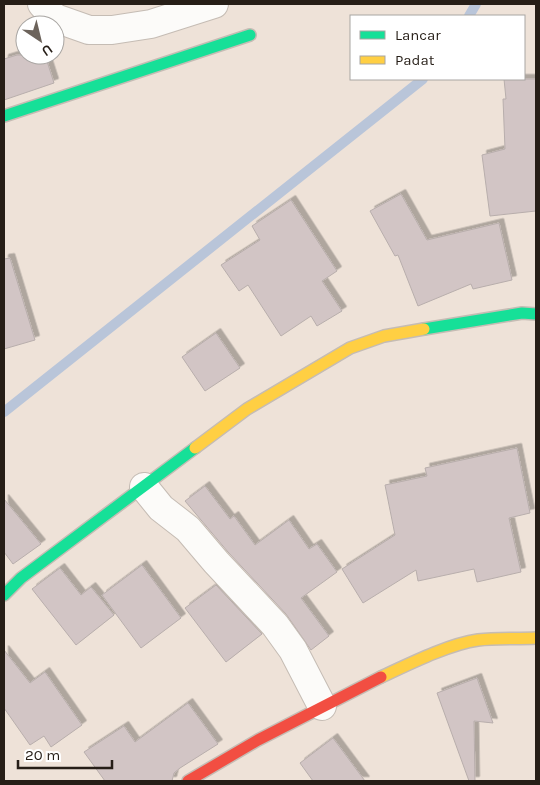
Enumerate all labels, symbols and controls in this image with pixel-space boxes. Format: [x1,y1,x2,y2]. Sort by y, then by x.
north arrow [15,15,65,65]
legend [350,15,525,80]
text: Lancar [395,26,441,44]
text: U [38,41,56,60]
text: Padat [395,51,435,69]
scale bar [18,738,111,770]
text: 20 m [25,746,60,764]

